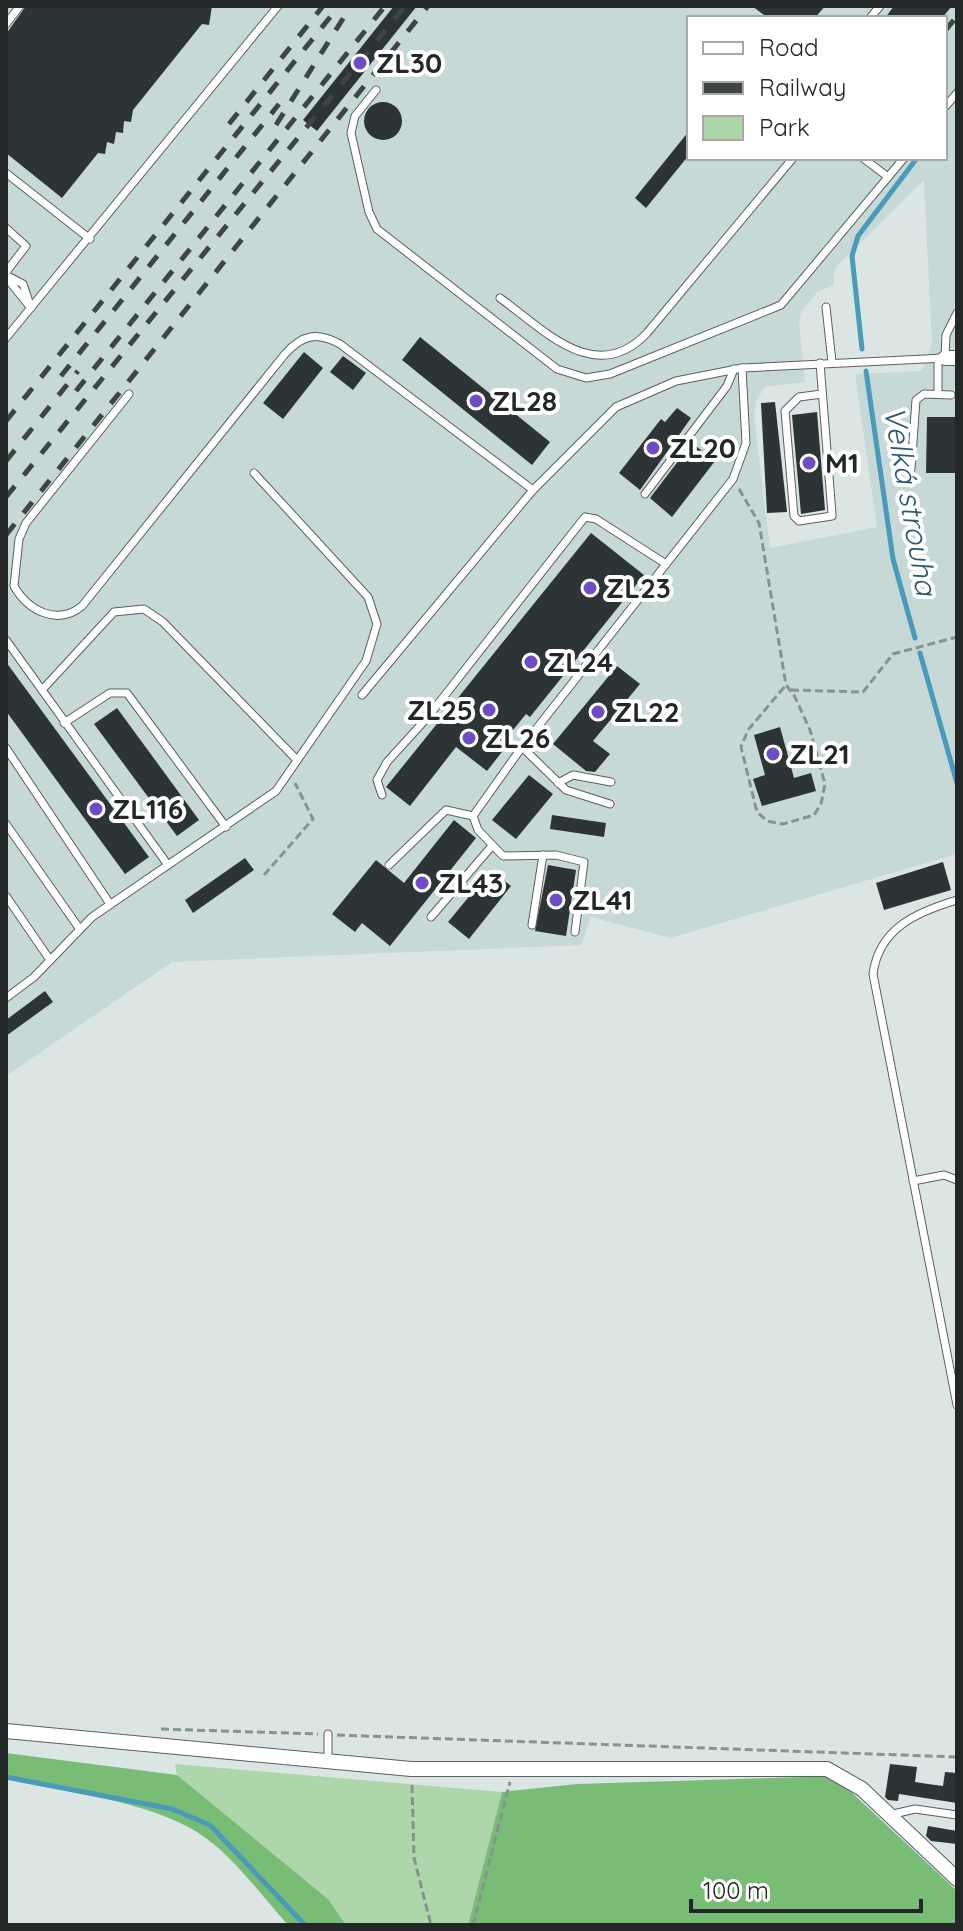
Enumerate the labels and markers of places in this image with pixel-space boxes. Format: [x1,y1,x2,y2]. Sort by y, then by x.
place label: ZL30 [376,45,442,80]
marker: ZL30 [351,54,369,72]
place label: ZL28 [492,383,557,418]
marker: ZL28 [467,392,485,410]
place label: ZL20 [669,430,736,465]
marker: ZL20 [644,439,662,457]
place label: M1 [825,445,859,480]
marker: M1 [800,454,818,472]
place label: ZL23 [606,570,671,605]
marker: ZL23 [581,579,599,597]
place label: ZL24 [547,644,613,679]
marker: ZL24 [522,653,540,671]
place label: ZL25 [407,692,473,727]
place label: ZL22 [614,694,680,729]
marker: ZL25 [480,701,498,719]
marker: ZL22 [589,703,607,721]
place label: ZL26 [485,720,550,755]
marker: ZL26 [460,729,478,747]
place label: ZL21 [789,736,850,771]
marker: ZL21 [764,745,782,763]
place label: ZL116 [112,791,183,826]
marker: ZL116 [87,800,105,818]
place label: ZL43 [438,865,503,900]
marker: ZL43 [413,874,431,892]
place label: ZL41 [572,882,632,917]
marker: ZL41 [547,891,565,909]

